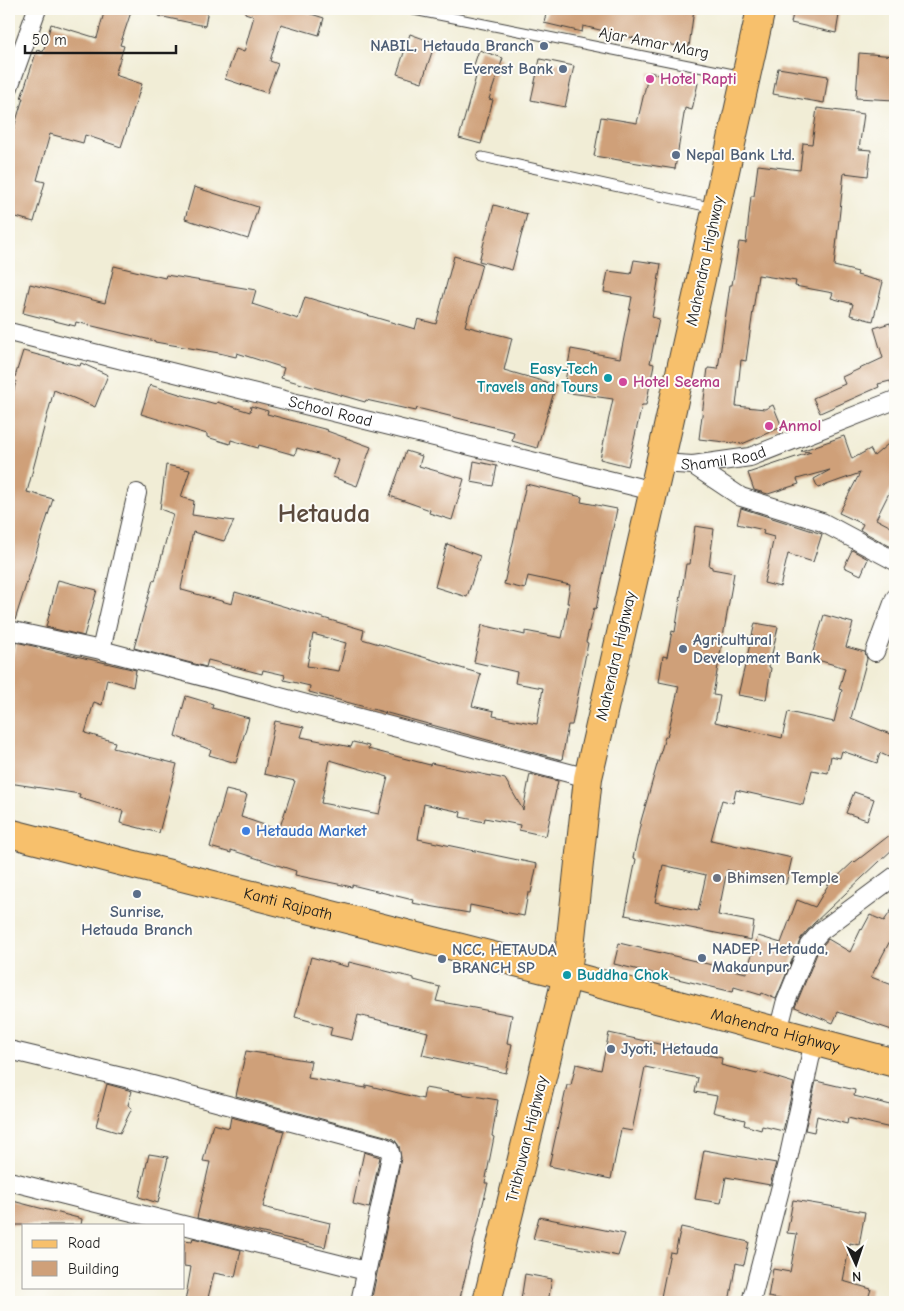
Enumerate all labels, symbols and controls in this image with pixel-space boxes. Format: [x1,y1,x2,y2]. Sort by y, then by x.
scale bar [25,22,176,54]
street label: Ajar Amar Marg [598,24,710,62]
text: 50 m [32,31,67,49]
place label: NABIL, Hetauda Branch [370,37,534,55]
marker: NABIL, Hetauda Branch [538,40,550,52]
place label: Everest Bank [463,60,553,78]
marker: Everest Bank [557,63,569,75]
place label: Hotel Rapti [660,70,737,88]
marker: Hotel Rapti [644,73,656,85]
place label: Nepal Bank Ltd. [686,146,795,164]
marker: Nepal Bank Ltd. [670,149,682,161]
street label: Mahendra Highway [682,194,728,328]
place label: Easy-Tech Travels and Tours [477,360,598,396]
marker: Easy-Tech Travels and Tours [602,372,614,384]
place label: Hotel Seema [633,373,720,391]
marker: Hotel Seema [617,376,629,388]
street label: School Road [287,392,374,430]
place label: Anmol [779,417,821,435]
marker: Anmol [763,420,775,432]
street label: Shamil Road [680,443,769,474]
district label: Hetauda [278,499,370,529]
street label: Mahendra Highway [592,589,640,722]
place label: Agricultural Development Bank [693,631,820,667]
marker: Agricultural Development Bank [677,643,689,655]
place label: Hetauda Market [256,822,368,840]
marker: Hetauda Market [240,825,252,837]
place label: Bhimsen Temple [727,869,839,887]
marker: Bhimsen Temple [711,872,723,884]
street label: Kanti Rajpath [242,884,334,924]
marker: Sunrise, Hetauda Branch [131,888,143,900]
place label: Sunrise, Hetauda Branch [81,903,193,939]
place label: NADEP, Hetauda, Makaunpur [712,940,828,976]
place label: NCC, HETAUDA BRANCH SP [452,941,557,977]
marker: NADEP, Hetauda, Makaunpur [696,952,708,964]
marker: NCC, HETAUDA BRANCH SP [436,953,448,965]
place label: Buddha Chok [577,966,668,984]
marker: Buddha Chok [561,969,573,981]
street label: Mahendra Highway [709,1005,842,1057]
place label: Jyoti, Hetauda [621,1040,719,1058]
marker: Jyoti, Hetauda [605,1043,617,1055]
street label: Tribhuvan Highway [503,1073,552,1204]
legend [22,1224,185,1288]
text: Road [68,1234,100,1252]
north arrow [832,1238,882,1288]
text: Building [68,1260,119,1278]
text: N [852,1268,862,1285]

